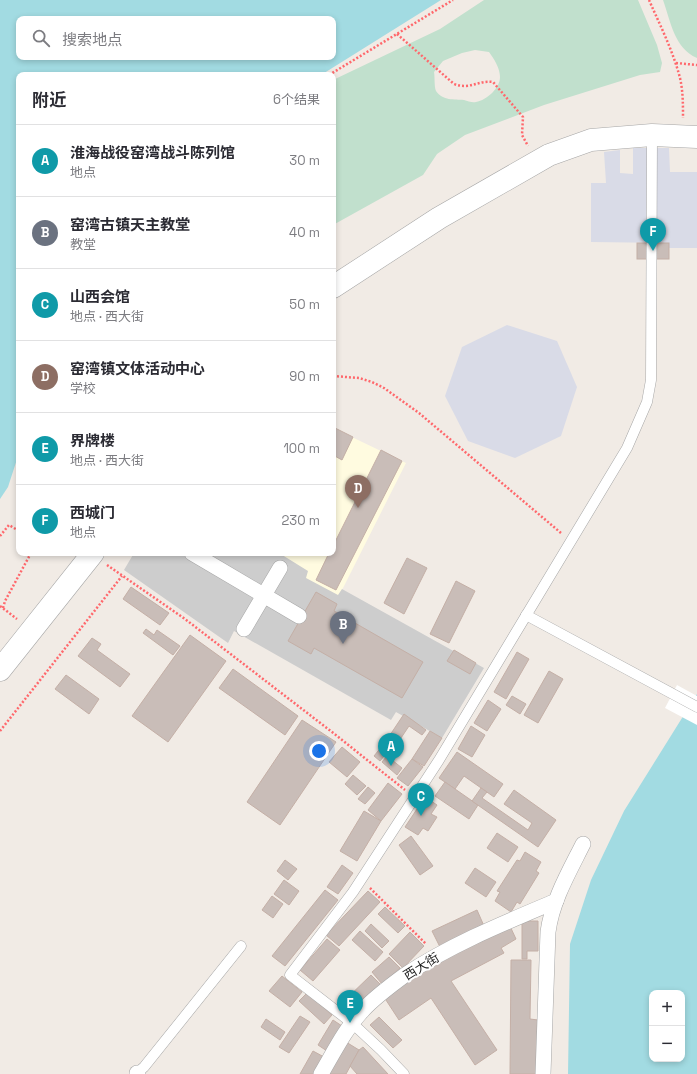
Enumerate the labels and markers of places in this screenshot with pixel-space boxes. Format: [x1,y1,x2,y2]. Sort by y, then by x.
pin: F [640,218,666,251]
pin: D [345,475,371,508]
pin: B [330,611,356,644]
pin: A [378,733,404,766]
pin: C [408,783,434,816]
pin: E [337,990,363,1023]

